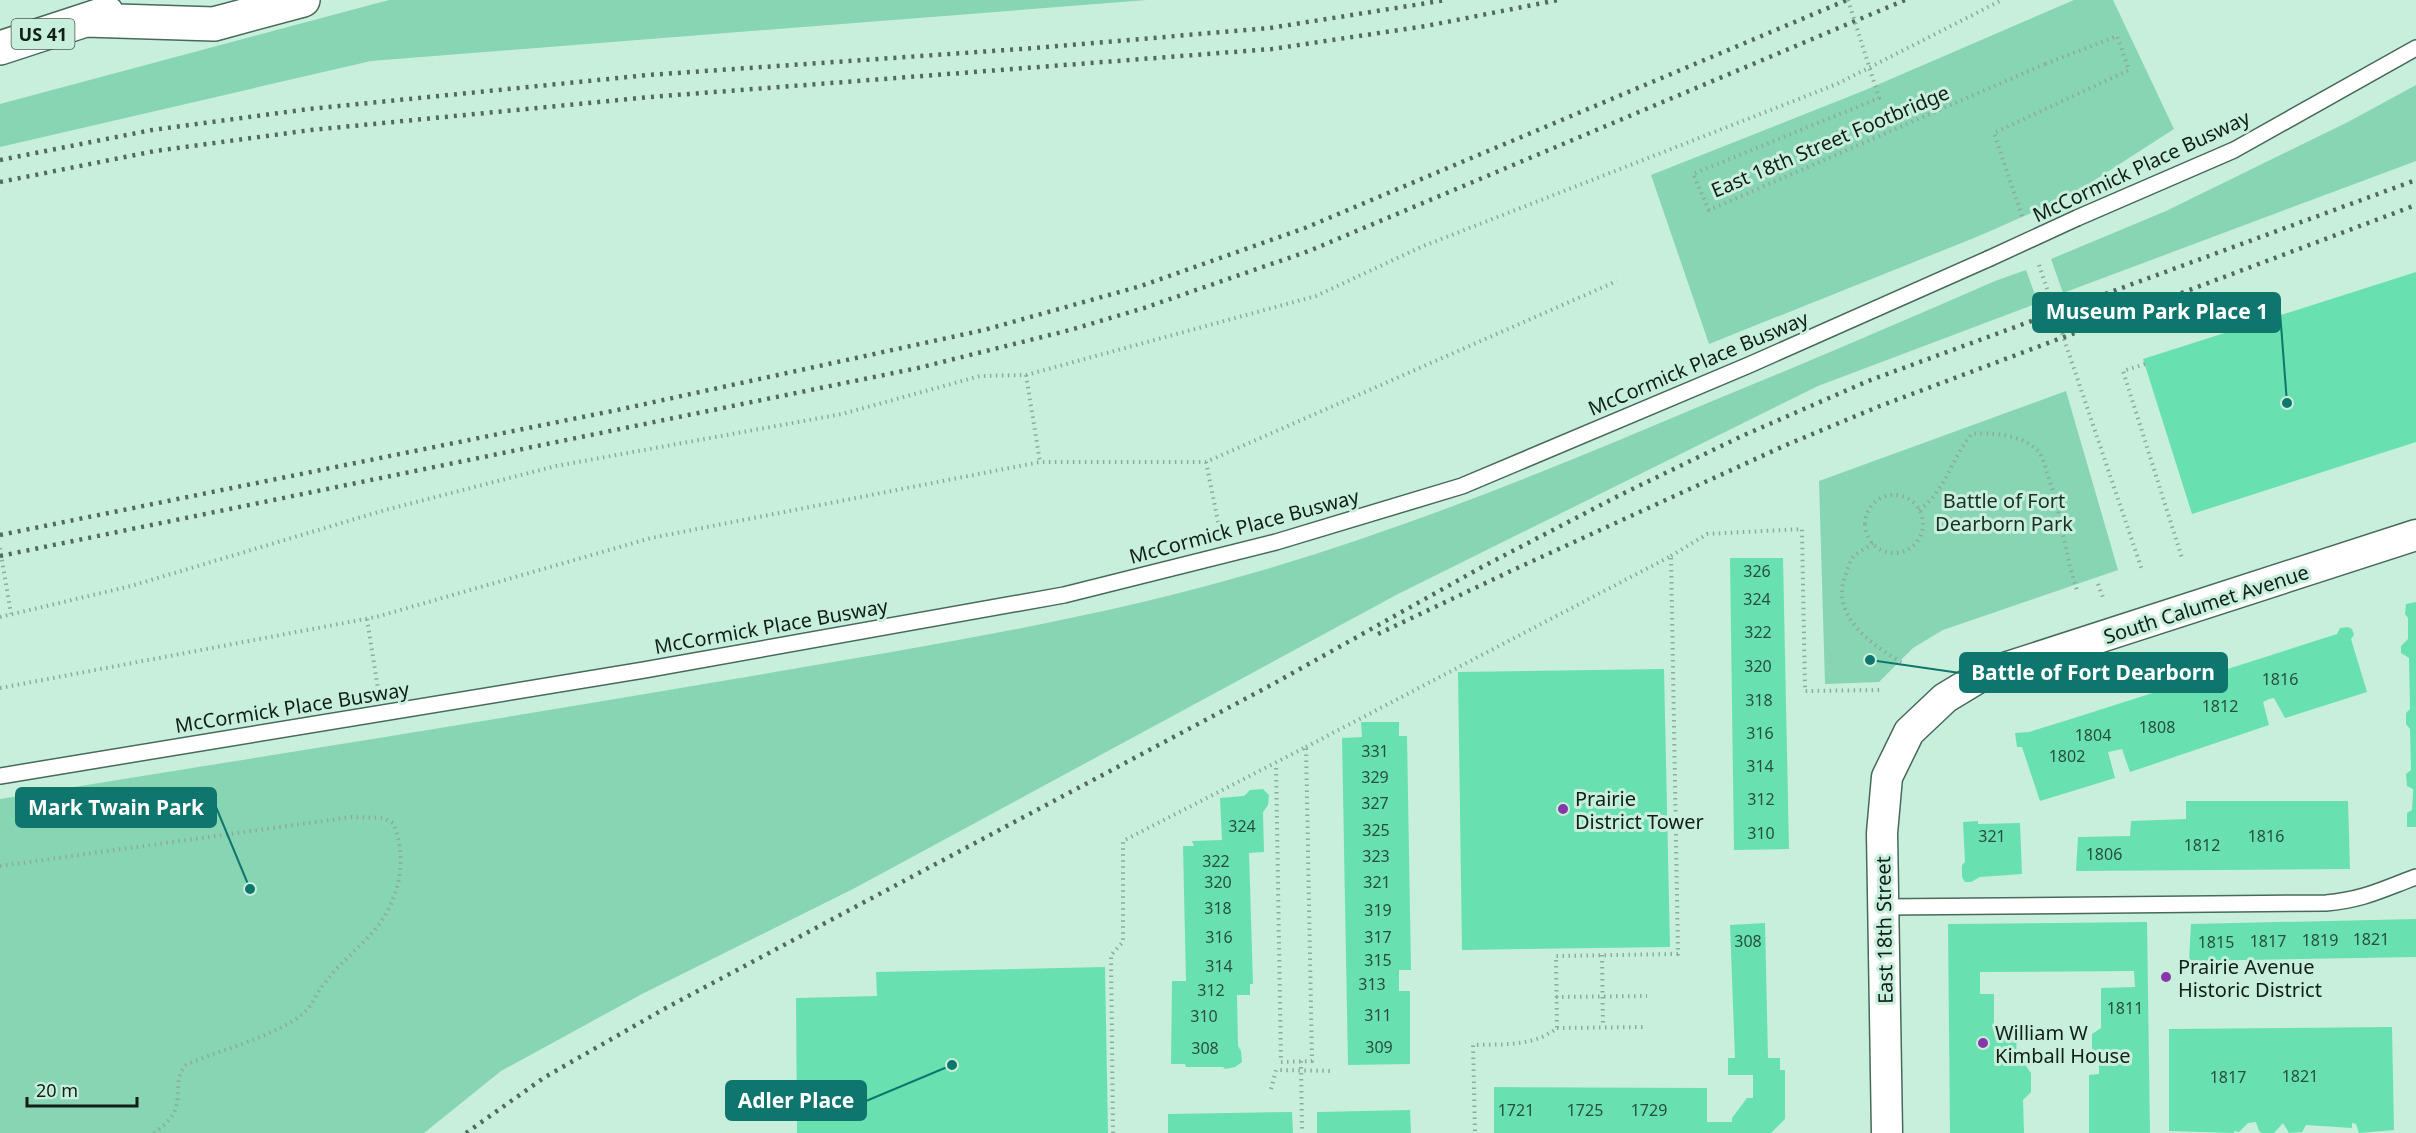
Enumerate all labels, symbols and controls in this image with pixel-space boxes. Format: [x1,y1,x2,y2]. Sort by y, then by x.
road number: US 41 [12,19,74,49]
street label: East 18th Street Footbridge [1707,78,1953,204]
street label: McCormick Place Busway [2028,103,2255,228]
callout: Museum Park Place 1 [2033,293,2280,332]
text: Museum Park Place 1 [2046,297,2268,325]
street label: McCormick Place Busway [1584,304,1813,422]
street label: McCormick Place Busway [1126,482,1363,570]
park label: Battle of Fort Dearborn Park [1935,487,2073,537]
street label: South Calumet Avenue [2100,558,2312,650]
house number: 326 [1743,560,1771,582]
house number: 324 [1743,588,1771,610]
street label: McCormick Place Busway [652,592,891,660]
house number: 322 [1744,621,1772,643]
callout: Battle of Fort Dearborn [1960,653,2227,692]
house number: 320 [1744,655,1772,677]
text: Battle of Fort Dearborn [1971,658,2215,686]
house number: 1816 [2262,668,2298,690]
street label: McCormick Place Busway [173,675,412,739]
house number: 318 [1745,689,1773,711]
house number: 1812 [2202,695,2238,717]
house number: 1808 [2139,716,2175,738]
house number: 316 [1746,722,1774,744]
house number: 1804 [2075,724,2111,746]
house number: 331 [1361,740,1389,762]
house number: 1802 [2049,745,2085,767]
house number: 314 [1746,755,1774,777]
house number: 329 [1361,766,1389,788]
place label: Prairie District Tower [1575,785,1704,835]
callout: Mark Twain Park [16,788,216,827]
house number: 312 [1747,788,1775,810]
house number: 327 [1361,792,1389,814]
text: Mark Twain Park [28,793,205,821]
marker: Prairie District Tower [1556,802,1570,816]
house number: 324 [1228,815,1256,837]
house number: 325 [1362,819,1390,841]
house number: 310 [1747,822,1775,844]
house number: 321 [1978,825,2006,847]
house number: 1816 [2248,825,2284,847]
house number: 1812 [2184,834,2220,856]
house number: 1806 [2086,843,2122,865]
house number: 323 [1362,845,1390,867]
house number: 322 [1202,850,1230,872]
street label: East 18th Street [1869,856,1899,1004]
house number: 320 [1204,871,1232,893]
house number: 321 [1363,871,1391,893]
house number: 318 [1204,897,1232,919]
house number: 319 [1364,899,1392,921]
house number: 316 [1205,926,1233,948]
house number: 317 [1364,926,1392,948]
house number: 1821 [2353,928,2389,950]
house number: 1819 [2302,929,2338,951]
house number: 308 [1734,930,1762,952]
house number: 1817 [2250,930,2286,952]
house number: 1815 [2198,931,2234,953]
house number: 315 [1364,949,1392,971]
place label: Prairie Avenue Historic District [2178,953,2322,1003]
house number: 314 [1205,955,1233,977]
marker: Prairie Avenue Historic District [2159,970,2173,984]
house number: 313 [1358,973,1386,995]
house number: 312 [1197,979,1225,1001]
house number: 1811 [2107,997,2143,1019]
house number: 311 [1364,1004,1392,1026]
house number: 310 [1190,1005,1218,1027]
place label: William W Kimball House [1995,1019,2130,1069]
house number: 309 [1365,1036,1393,1058]
marker: William W Kimball House [1976,1036,1990,1050]
house number: 308 [1191,1037,1219,1059]
house number: 1821 [2282,1065,2318,1087]
house number: 1817 [2210,1066,2246,1088]
scale bar [27,1070,136,1108]
text: 20 m [36,1078,78,1102]
callout: Adler Place [726,1081,866,1120]
text: Adler Place [738,1086,854,1114]
house number: 1721 [1498,1099,1534,1121]
house number: 1725 [1567,1099,1603,1121]
house number: 1729 [1631,1099,1667,1121]

